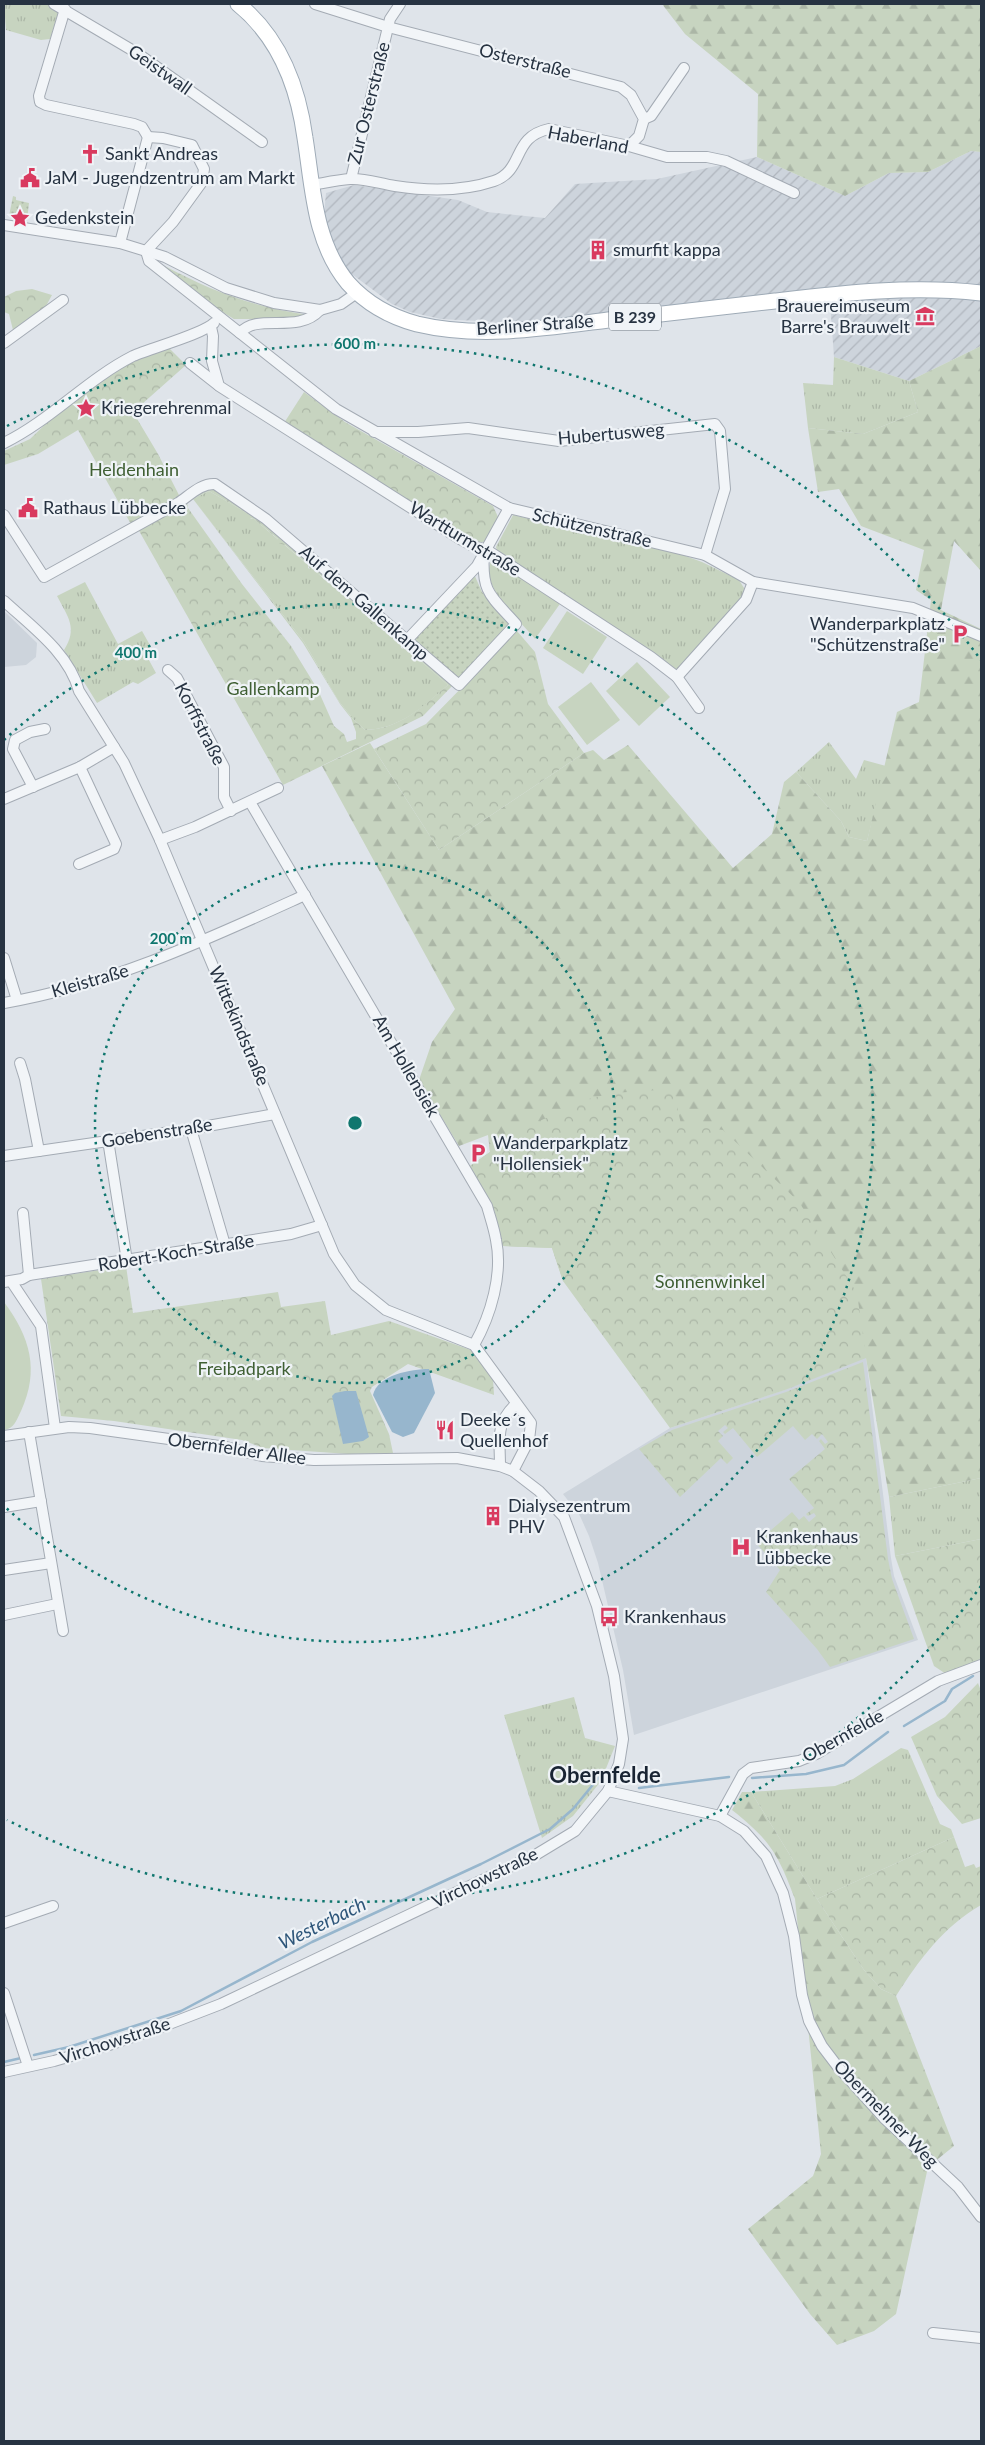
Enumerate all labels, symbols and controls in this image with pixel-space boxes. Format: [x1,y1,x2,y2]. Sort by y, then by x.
street label: Osterstraße [477,38,574,82]
street label: Geistwall [125,39,197,99]
street label: Zur Osterstraße [342,39,394,166]
street label: Haberland [546,120,630,158]
place label: Sankt Andreas [105,142,218,164]
church icon: Sankt Andreas [79,143,101,165]
place label: JaM - Jugendzentrum am Markt [45,166,296,188]
public building icon: JaM - Jugendzentrum am Markt [19,167,41,189]
place label: Gedenkstein [35,206,134,228]
place icon: Gedenkstein [9,207,31,229]
place label: smurfit kappa [613,238,721,260]
building icon: smurfit kappa [587,239,609,261]
place label: Brauereimuseum Barre's Brauwelt [777,294,911,337]
road number: B 239 [609,304,661,330]
museum icon: Brauereimuseum Barre's Brauwelt [914,305,936,327]
street label: Berliner Straße [476,309,594,339]
text: 600 m [334,334,376,352]
place label: Kriegerehrenmal [101,396,231,418]
place icon: Kriegerehrenmal [75,397,97,419]
street label: Hubertusweg [557,417,665,449]
park label: Heldenhain [89,458,179,480]
place label: Rathaus Lübbecke [43,496,186,518]
street label: Wartturmstraße [406,496,525,580]
public building icon: Rathaus Lübbecke [17,497,39,519]
street label: Schützenstraße [530,503,654,551]
street label: Auf dem Gallenkamp [295,540,434,665]
place label: Wanderparkplatz "Schützenstraße" [810,612,945,655]
parking icon: Wanderparkplatz "Schützenstraße" [949,623,971,645]
text: 400 m [115,643,157,661]
park label: Gallenkamp [226,677,320,699]
street label: Korffstraße [171,679,231,768]
text: 200 m [150,929,192,947]
street label: Kleistraße [48,959,131,1002]
street label: Wittekindstraße [205,962,275,1089]
street label: Am Hollensiek [369,1011,445,1121]
street label: Goebenstraße [100,1112,214,1152]
centre of rings [346,1114,364,1132]
place label: Wanderparkplatz "Hollensiek" [493,1131,628,1174]
parking icon: Wanderparkplatz "Hollensiek" [467,1142,489,1164]
street label: Robert-Koch-Straße [96,1229,256,1275]
park label: Sonnenwinkel [655,1270,765,1292]
park label: Freibadpark [197,1357,291,1379]
place label: Deeke´s Quellenhof [460,1408,549,1451]
restaurant icon: Deeke´s Quellenhof [434,1419,456,1441]
street label: Obernfelder Allee [167,1427,308,1469]
place label: Dialysezentrum PHV [508,1494,631,1537]
building icon: Dialysezentrum PHV [482,1505,504,1527]
place label: Krankenhaus Lübbecke [756,1525,859,1568]
hospital icon: Krankenhaus Lübbecke [730,1536,752,1558]
place label: Krankenhaus [624,1605,727,1627]
bus stop icon: Krankenhaus [598,1606,620,1628]
street label: Obernfelde [798,1704,887,1766]
district label: Obernfelde [549,1761,661,1788]
street label: Virchowstraße [428,1842,541,1912]
water label: Westerbach [274,1892,369,1954]
street label: Virchowstraße [57,2012,173,2068]
street label: Obermehner Weg [830,2055,944,2172]

